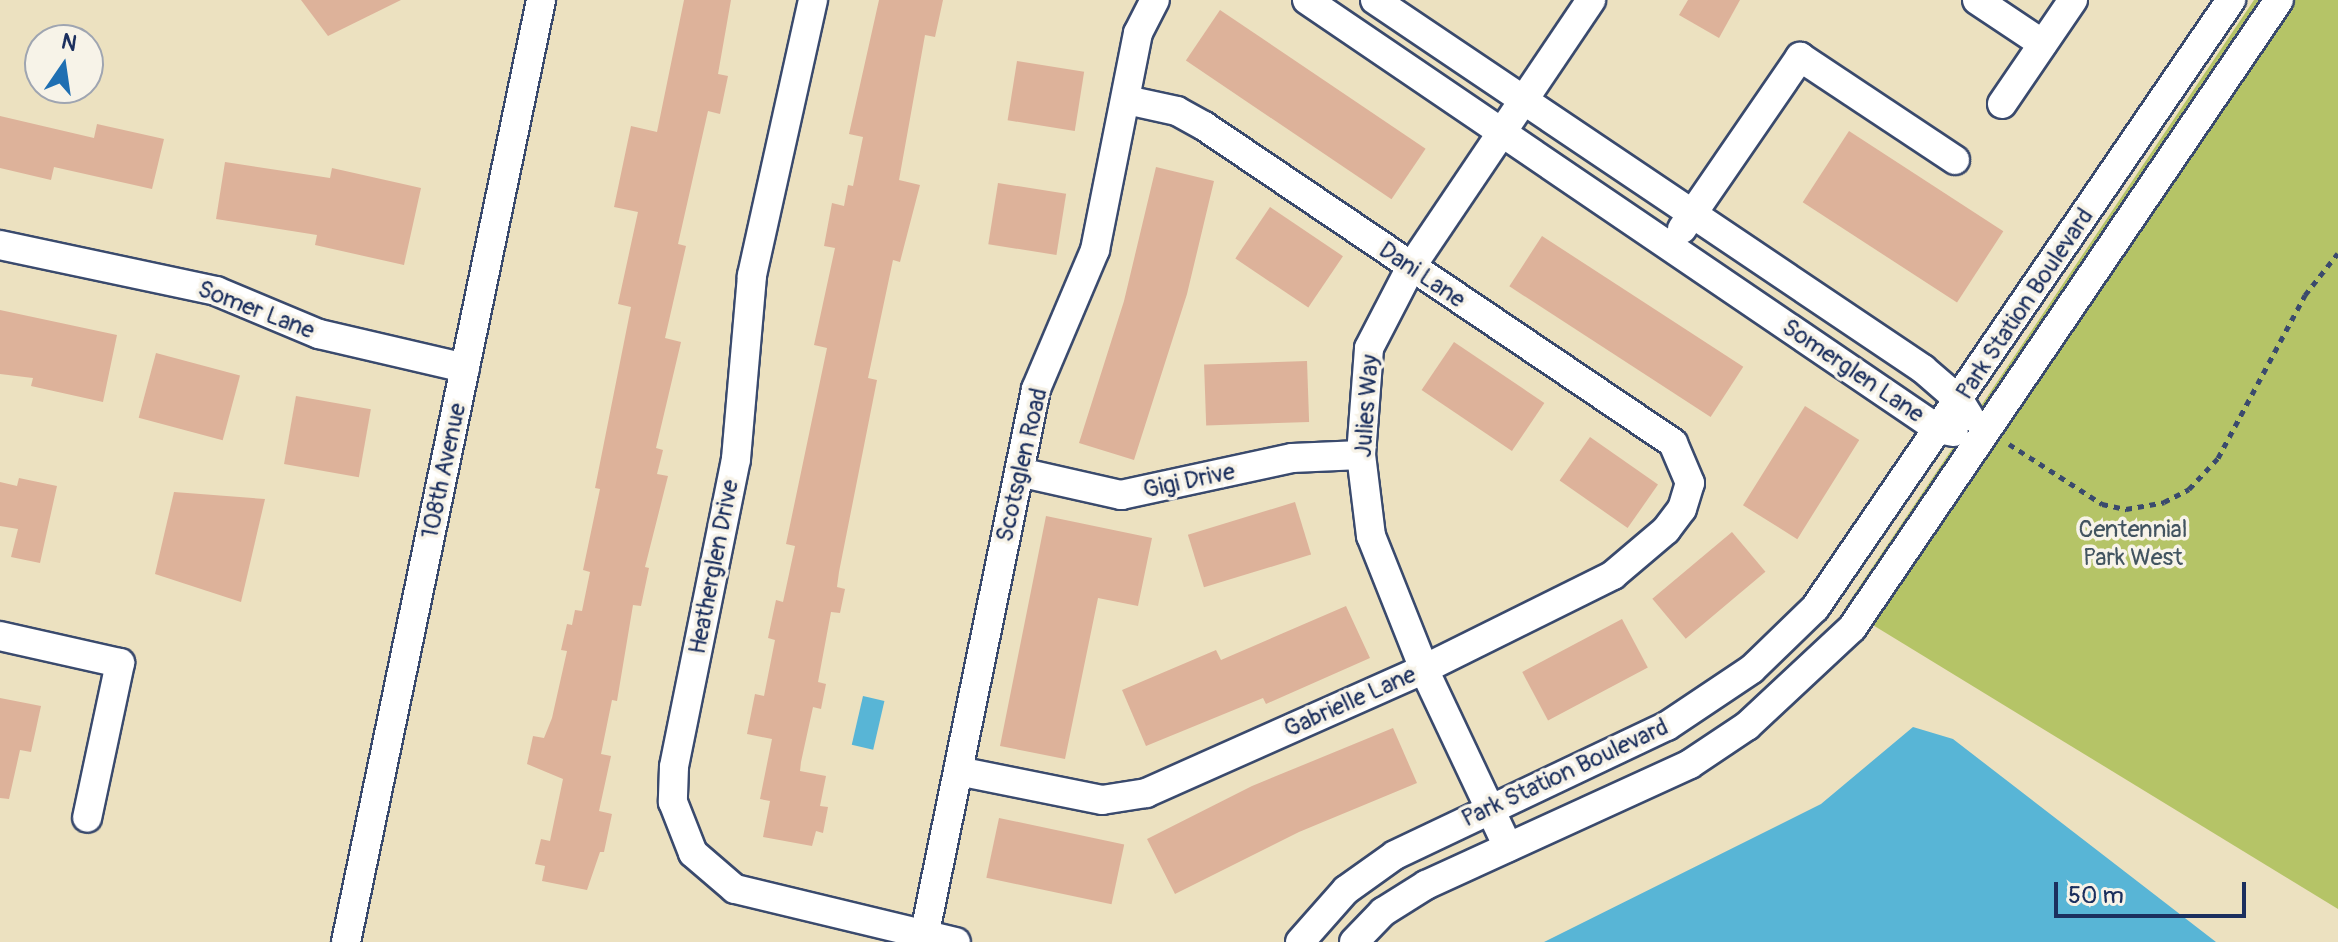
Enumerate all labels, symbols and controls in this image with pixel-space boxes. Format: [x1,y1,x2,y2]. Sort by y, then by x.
north arrow [24,24,104,104]
text: N [59,27,79,58]
street label: Park Station Boulevard [1950,203,2100,405]
street label: Dani Lane [1373,236,1471,314]
street label: Somer Lane [194,275,318,345]
street label: Somerglen Lane [1776,313,1930,429]
street label: Julies Way [1349,354,1385,458]
street label: Scotsglen Road [990,385,1054,545]
street label: 108th Avenue [416,401,472,541]
street label: Gigi Drive [1141,457,1237,505]
street label: Heatherglen Drive [683,477,745,657]
park label: Centennial Park West [2079,516,2187,572]
street label: Gabrielle Lane [1280,660,1420,744]
street label: Park Station Boulevard [1457,712,1673,834]
scale bar [2058,866,2250,916]
text: 50 m [2068,881,2124,910]

